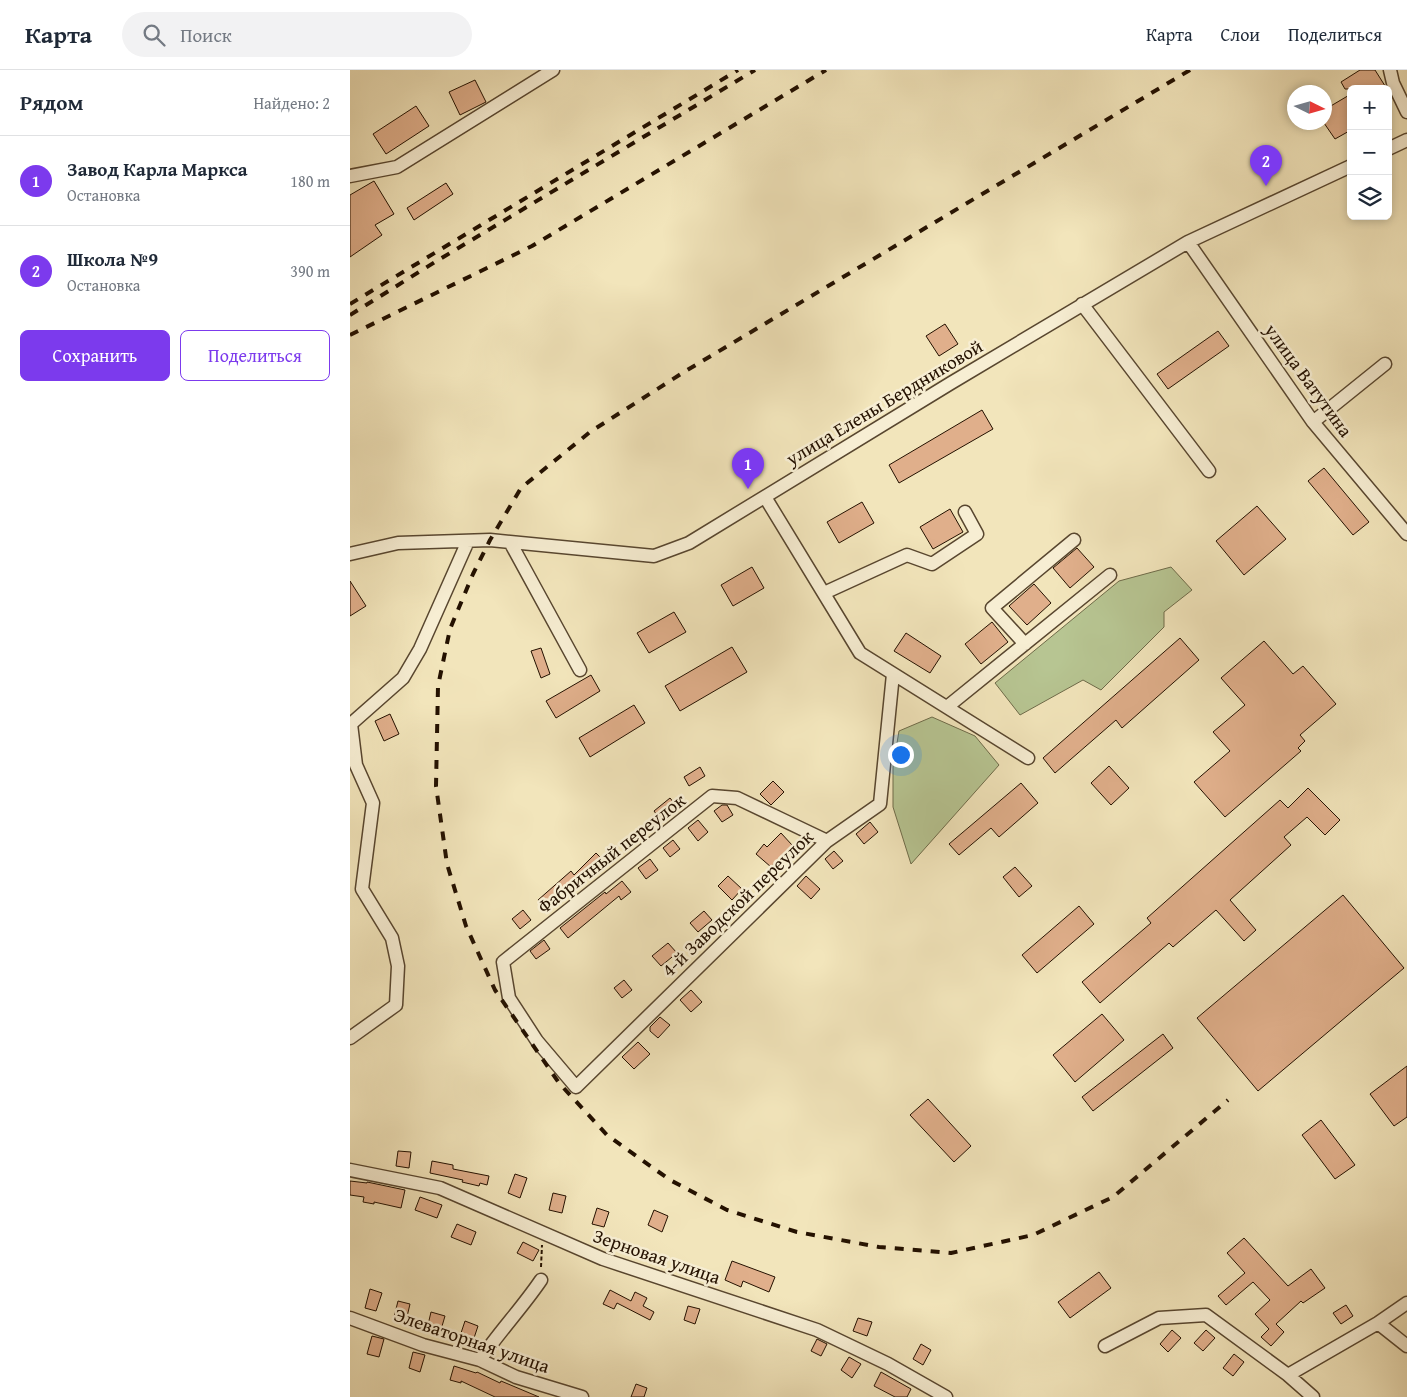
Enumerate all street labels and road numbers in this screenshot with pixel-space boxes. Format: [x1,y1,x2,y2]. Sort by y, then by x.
street label: улица Ватутина [1258,316,1360,443]
street label: улица Елены Бердниковой [779,332,988,473]
street label: Фабричный переулок [531,786,691,920]
street label: 4-й Заводской переулок [655,823,819,983]
street label: Зерновая улица [590,1221,724,1291]
street label: Элеваторная улица [390,1300,554,1380]

